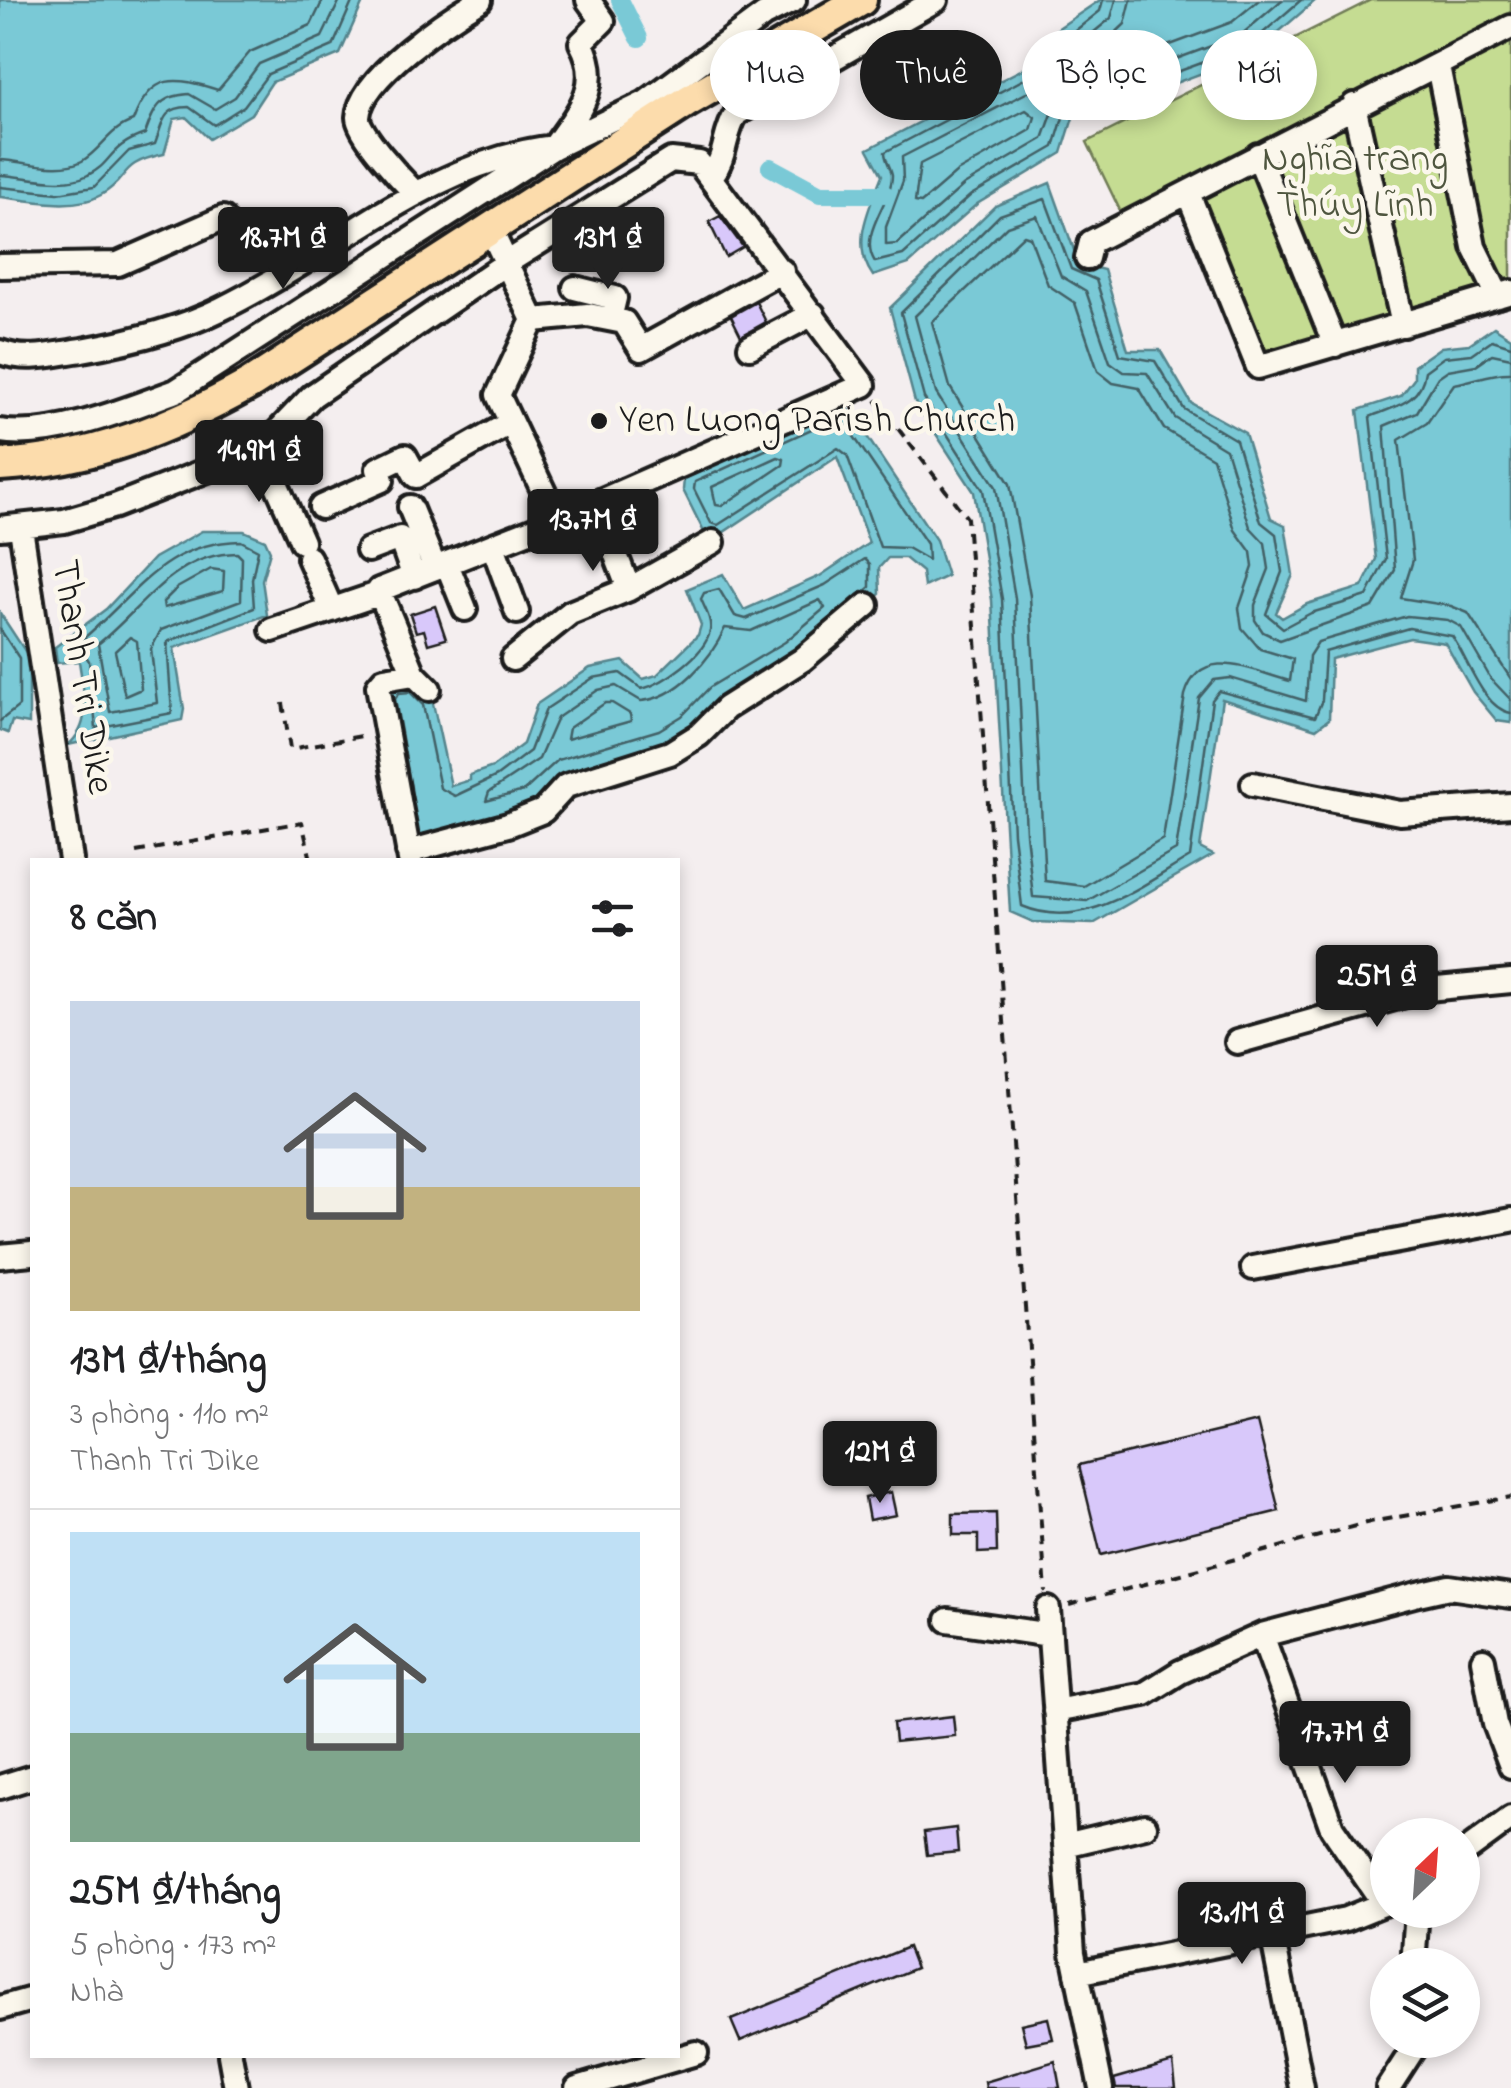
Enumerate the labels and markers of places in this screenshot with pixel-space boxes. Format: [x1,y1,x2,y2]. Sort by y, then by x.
pin: 18.7M ₫ [191,207,375,292]
pin: 13M ₫ [538,207,678,292]
place label: Yen Luong Parish Church [619,392,1015,451]
marker: Yen Luong Parish Church [588,410,610,432]
pin: 14.9M ₫ [167,420,351,505]
pin: 13.7M ₫ [501,489,685,574]
pin: 25M ₫ [1307,945,1447,1030]
pin: 12M ₫ [810,1421,950,1506]
pin: 17.7M ₫ [1253,1701,1437,1786]
pin: 13.1M ₫ [1150,1882,1334,1967]

